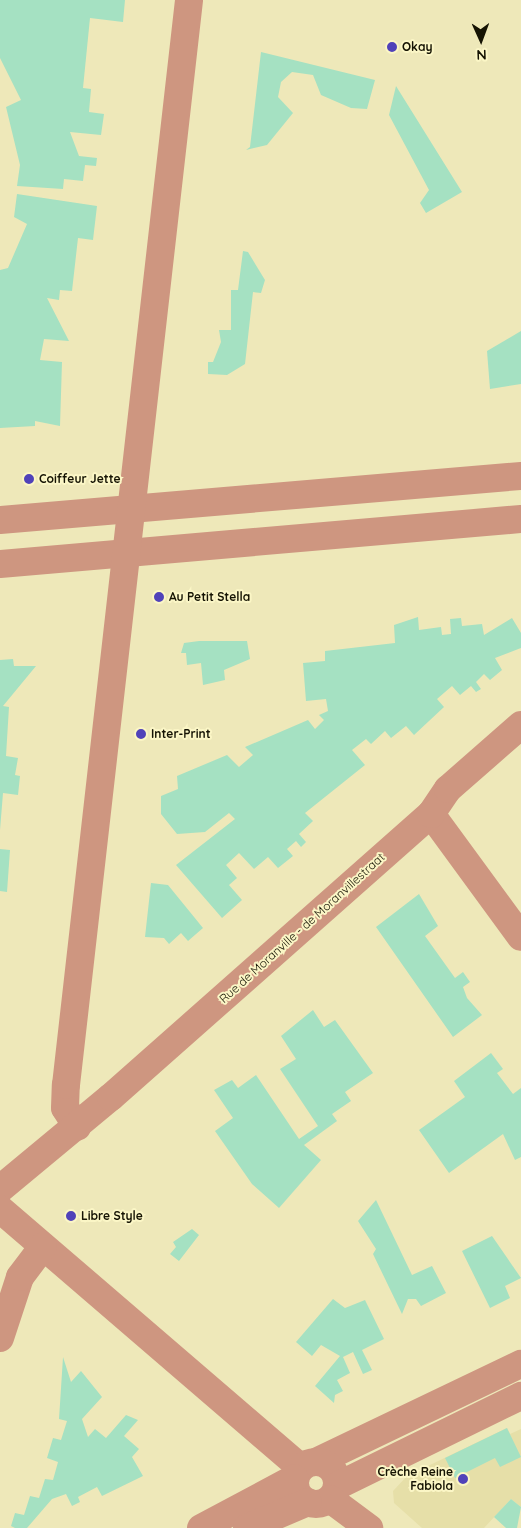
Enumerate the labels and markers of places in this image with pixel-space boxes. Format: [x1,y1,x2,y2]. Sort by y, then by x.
place label: Okay [402,40,432,54]
marker: Okay [386,41,398,53]
place label: Coiffeur Jette [39,472,121,486]
marker: Coiffeur Jette [23,473,35,485]
place label: Au Petit Stella [169,590,250,604]
marker: Au Petit Stella [153,591,165,603]
place label: Inter-Print [151,727,211,741]
marker: Inter-Print [135,728,147,740]
place label: Libre Style [81,1209,143,1223]
marker: Libre Style [65,1210,77,1222]
place label: Crèche Reine Fabiola [377,1465,453,1493]
marker: Crèche Reine Fabiola [457,1473,469,1485]

